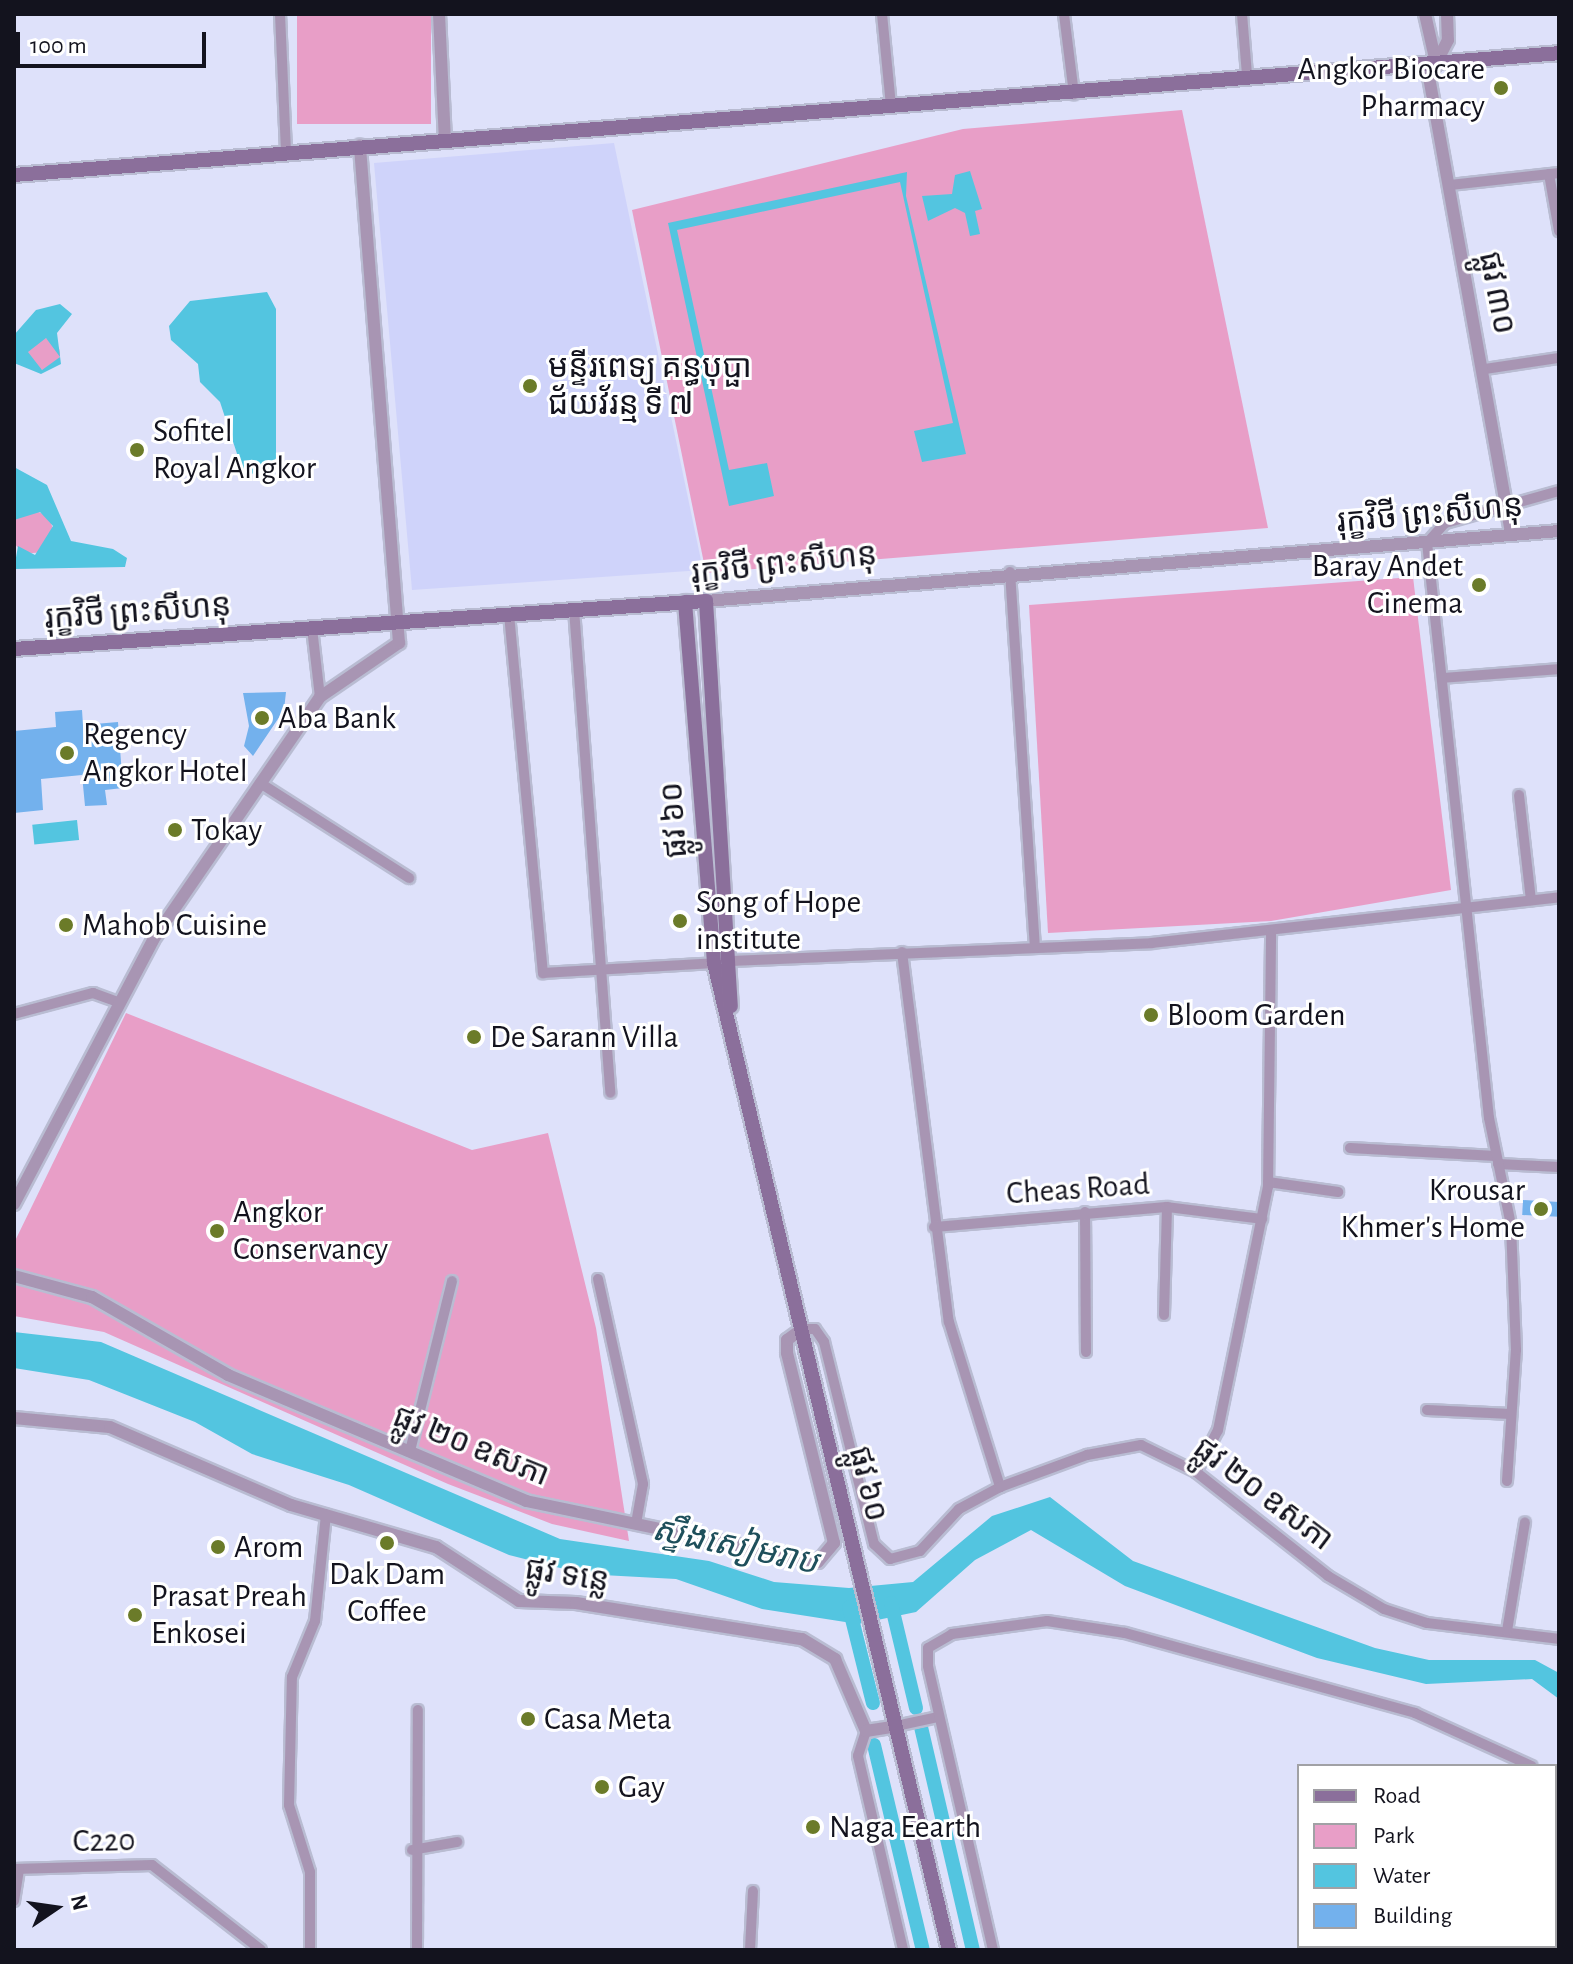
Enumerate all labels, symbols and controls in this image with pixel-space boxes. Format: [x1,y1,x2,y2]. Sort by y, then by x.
scale bar [20,16,210,66]
text: 100 m [30,34,87,58]
place label: Angkor Biocare Pharmacy [1297,51,1485,126]
marker: Angkor Biocare Pharmacy [1492,79,1510,97]
street label: ផ្លូវ ៣០ [1470,248,1524,338]
place label: មន្ទីរពេទ្យ គន្ធបុប្ផា ជ័យវ័រន្ម ទី ៧ [548,349,752,424]
marker: មន្ទីរពេទ្យ គន្ធបុប្ផា ជ័យវ័រន្ម ទី ៧ [519,375,541,397]
place label: Sofitel Royal Angkor [153,413,316,488]
marker: Sofitel Royal Angkor [128,441,146,459]
street label: រុក្ខវិថី ព្រះសីហនុ [1335,487,1525,541]
street label: រុក្ខវិថី ព្រះសីហនុ [689,535,879,593]
place label: Baray Andet Cinema [1312,548,1463,623]
marker: Baray Andet Cinema [1470,576,1488,594]
street label: រុក្ខវិថី ព្រះសីហនុ [43,586,233,638]
place label: Aba Bank [278,699,396,737]
marker: Aba Bank [253,709,271,727]
place label: Regency Angkor Hotel [83,716,248,791]
marker: Regency Angkor Hotel [58,744,76,762]
street label: ផ្លូវ ៦០ [652,780,696,860]
place label: Tokay [191,811,262,849]
marker: Tokay [166,821,184,839]
place label: Song of Hope institute [696,884,861,959]
place label: Mahob Cuisine [82,906,267,944]
marker: Song of Hope institute [671,912,689,930]
marker: Mahob Cuisine [57,916,75,934]
place label: Bloom Garden [1167,996,1346,1034]
marker: Bloom Garden [1142,1006,1160,1024]
place label: De Sarann Villa [490,1018,678,1056]
marker: De Sarann Villa [465,1028,483,1046]
street label: Cheas Road [1005,1165,1151,1213]
place label: Krousar Khmer's Home [1340,1172,1525,1247]
place label: Angkor Conservancy [233,1194,388,1269]
marker: Krousar Khmer's Home [1532,1200,1550,1218]
marker: Angkor Conservancy [208,1222,226,1240]
street label: ផ្លូវ ២០ ឧសភា [387,1397,555,1495]
street label: ផ្លូវ ២០ ឧសភា [1185,1429,1341,1559]
street label: ផ្លូវ ៦០ [840,1442,896,1526]
water label: ស្ទឹងសៀមរាប [648,1510,822,1584]
place label: Arom [234,1528,303,1566]
marker: Dak Dam Coffee [378,1534,396,1552]
marker: Arom [209,1538,227,1556]
street label: ផ្លូវ ទន្លេ [522,1549,612,1601]
place label: Dak Dam Coffee [329,1556,445,1631]
place label: Prasat Preah Enkosei [151,1578,307,1653]
marker: Prasat Preah Enkosei [126,1606,144,1624]
place label: Casa Meta [544,1700,672,1738]
marker: Casa Meta [519,1710,537,1728]
legend [1297,1764,1557,1948]
place label: Gay [618,1768,665,1806]
marker: Gay [593,1778,611,1796]
text: Road [1373,1784,1421,1808]
place label: Naga Eearth [829,1808,981,1846]
marker: Naga Eearth [804,1818,822,1836]
street label: C220 [72,1821,136,1861]
text: Park [1373,1824,1414,1848]
text: Water [1373,1864,1430,1888]
north arrow [16,1868,96,1948]
text: N [67,1893,92,1913]
text: Building [1373,1904,1452,1928]

